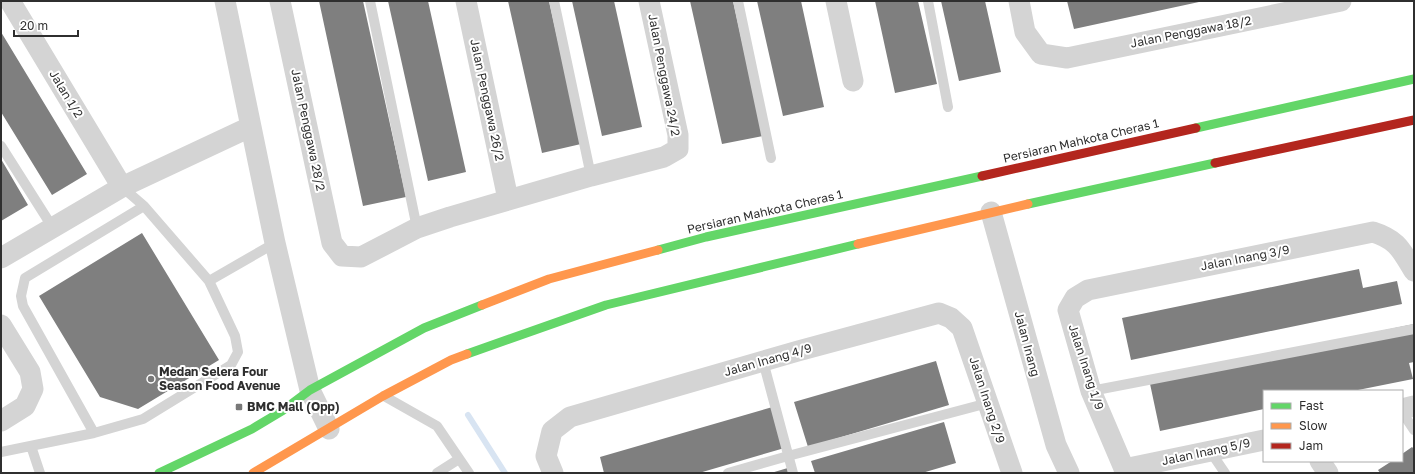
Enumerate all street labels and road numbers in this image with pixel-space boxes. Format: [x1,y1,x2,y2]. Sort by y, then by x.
street label: Jalan Penggawa 18/2 [1129,12,1253,51]
street label: Jalan Penggawa 24/2 [645,13,684,137]
street label: Jalan Penggawa 26/2 [467,38,508,162]
street label: Jalan 1/2 [46,67,87,120]
street label: Jalan Penggawa 28/2 [288,68,329,192]
street label: Persiaran Mahkota Cheras 1 [1002,115,1160,166]
street label: Persiaran Mahkota Cheras 1 [686,186,844,237]
street label: Jalan Inang 3/9 [1199,242,1291,273]
street label: Jalan Inang [1012,310,1043,378]
street label: Jalan Inang 1/9 [1066,322,1107,411]
street label: Jalan Inang 4/9 [722,340,813,379]
street label: Jalan Inang 2/9 [966,355,1009,445]
street label: Jalan Inang 5/9 [1160,435,1252,468]

